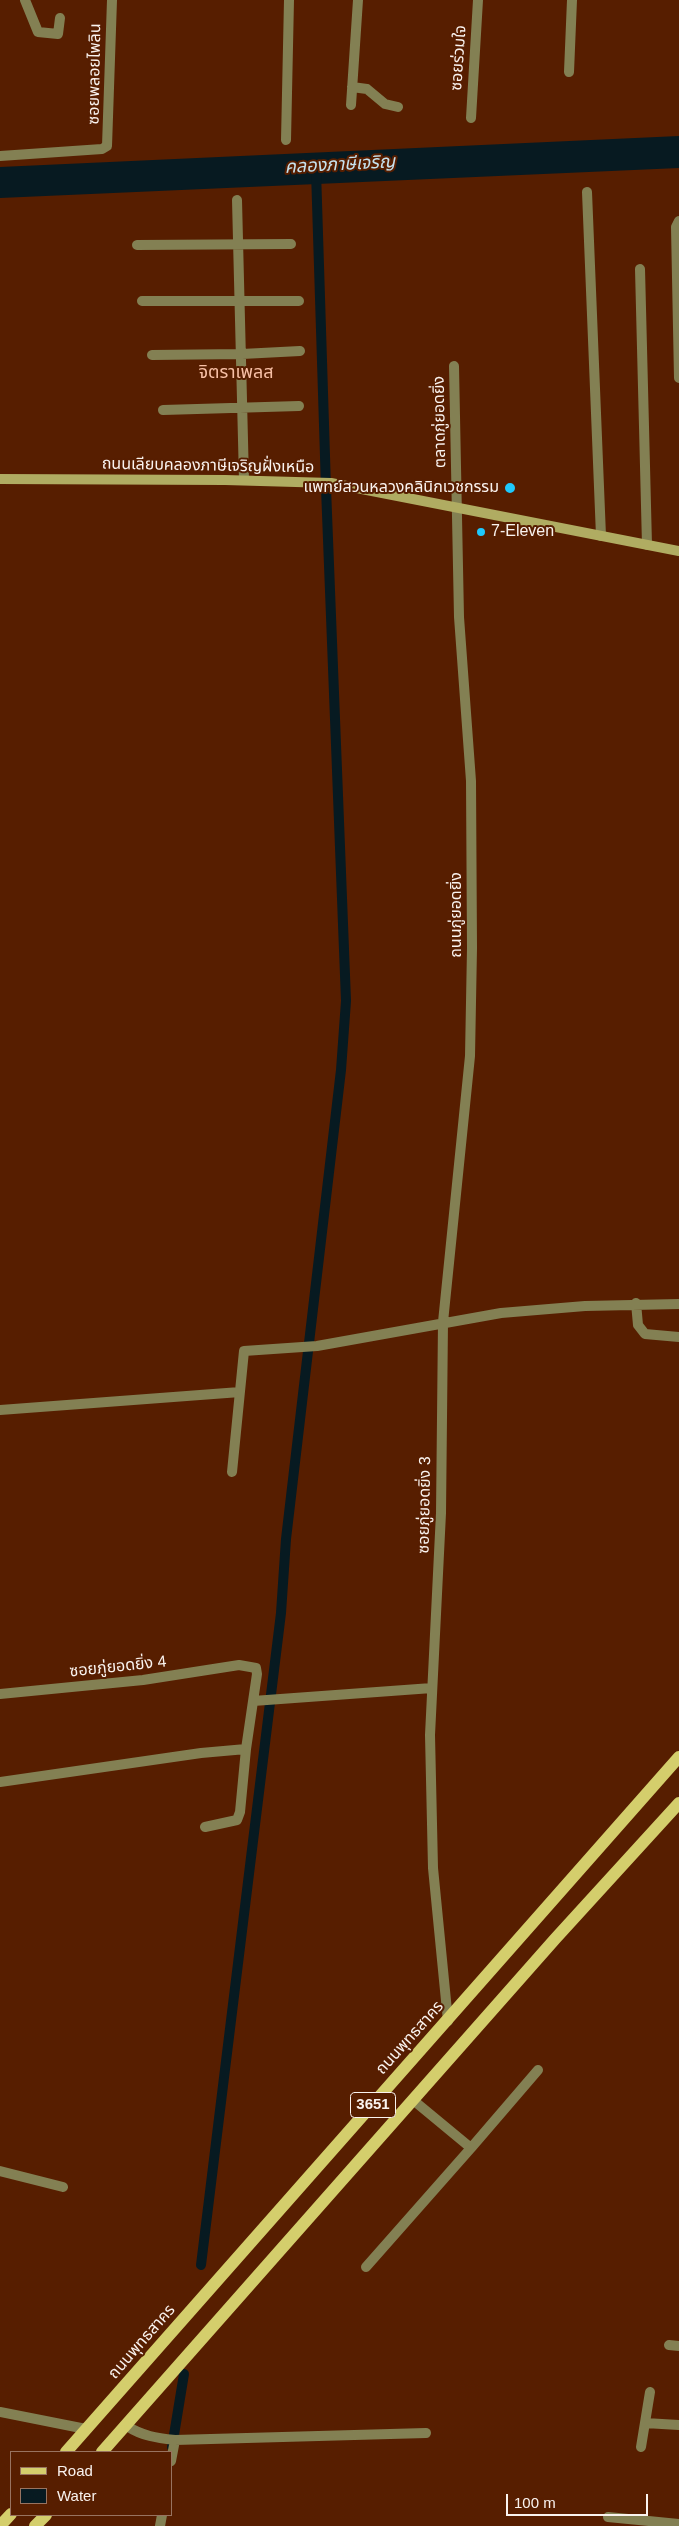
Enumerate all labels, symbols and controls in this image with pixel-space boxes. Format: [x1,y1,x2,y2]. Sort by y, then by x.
street label: ซอยพลอยไพลิน [85,23,105,125]
street label: ซอยร่วมใจ [447,25,471,91]
water label: คลองภาษีเจริญ [284,151,396,179]
district label: จิตราเพลส [198,362,274,384]
street label: ตลาดภู่ยอดยิ่ง [430,376,450,468]
street label: ถนนเลียบคลองภาษีเจริญฝั่งเหนือ [102,455,314,477]
place label: แพทย์สวนหลวงคลินิกเวชกรรม [303,478,499,498]
marker: แพทย์สวนหลวงคลินิกเวชกรรม [503,481,517,495]
place label: 7-Eleven [491,522,554,542]
marker: 7-Eleven [475,526,487,538]
street label: ถนนภู่ยอดยิ่ง [447,872,467,958]
street label: ซอยภู่ยอดยิ่ง 3 [415,1456,435,1554]
street label: ซอยภู่ยอดยิ่ง 4 [69,1652,167,1682]
street label: ถนนพุทธสาคร [372,1997,448,2079]
road number: 3651 [350,2092,396,2118]
street label: ถนนพุทธสาคร [105,2301,179,2383]
legend [10,2451,172,2516]
text: Road [57,2462,93,2479]
scale bar [509,2484,652,2516]
text: Water [57,2487,96,2504]
text: 100 m [514,2494,556,2511]

